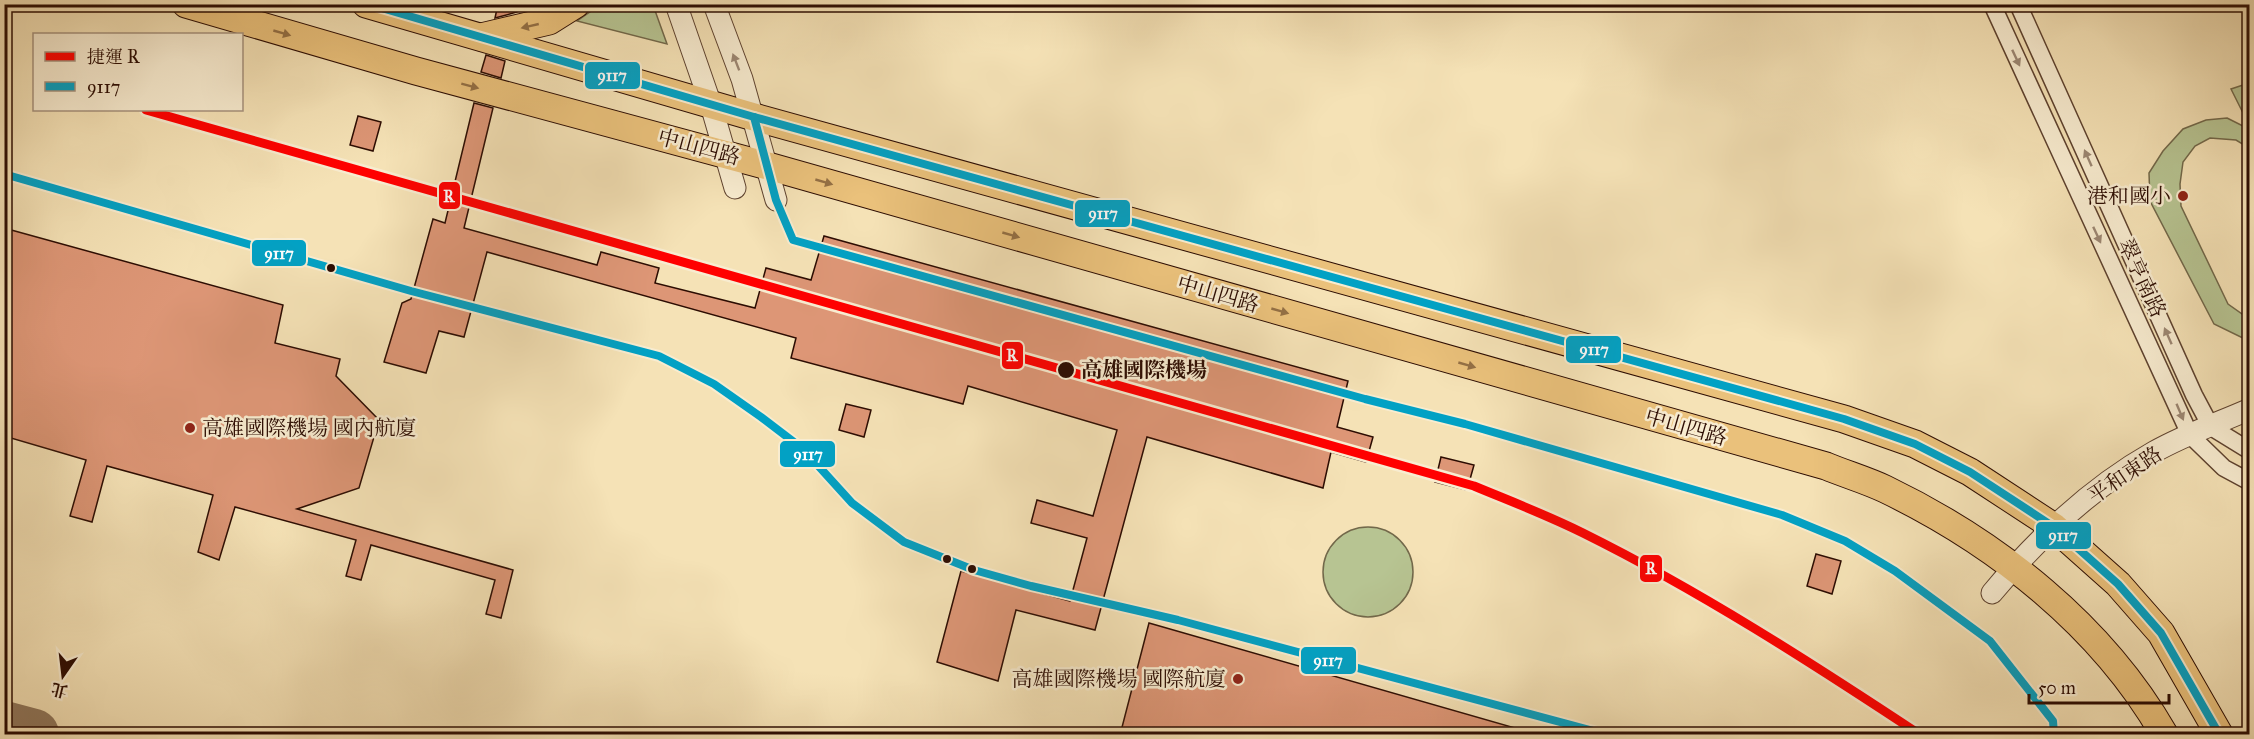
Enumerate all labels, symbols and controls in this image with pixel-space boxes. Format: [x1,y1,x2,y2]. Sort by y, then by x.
one-way arrow [520,21,539,31]
one-way arrow [273,28,291,38]
legend [33,33,243,111]
text: 捷運 R [87,46,141,68]
one-way arrow [2011,49,2021,67]
one-way arrow [731,53,740,71]
line badge: 9117 [584,61,641,90]
text: 9117 [597,66,627,86]
text: 9117 [87,76,120,98]
one-way arrow [461,82,479,91]
street label: 中山四路 [655,124,743,170]
one-way arrow [2083,150,2092,167]
one-way arrow [815,178,833,187]
line badge: R [438,181,461,210]
place label: 港和國小 [2087,183,2171,209]
text: R [443,187,455,206]
marker: 港和國小 [2176,189,2190,203]
line badge: 9117 [1074,199,1131,228]
text: 9117 [1088,204,1118,224]
one-way arrow [2092,227,2102,245]
one-way arrow [1002,231,1020,240]
street label: 翠亨南路 [2112,234,2172,322]
line badge: 9117 [251,239,307,267]
text: 9117 [264,244,294,264]
unlabelled marker [325,262,337,274]
street label: 中山四路 [1174,270,1262,318]
one-way arrow [1271,307,1289,316]
one-way arrow [2162,327,2172,345]
line badge: 9117 [1565,335,1622,364]
text: 9117 [1579,340,1609,360]
line badge: R [1001,341,1024,370]
text: R [1006,346,1018,365]
place label: 高雄國際機場 [1081,357,1207,383]
marker: 高雄國際機場 [1056,360,1076,380]
one-way arrow [1458,360,1476,370]
street label: 中山四路 [1642,403,1730,451]
one-way arrow [2175,403,2185,421]
place label: 高雄國際機場 國內航廈 [202,415,417,441]
marker: 高雄國際機場 國內航廈 [183,421,197,435]
line badge: 9117 [779,440,836,468]
street label: 平和東路 [2083,441,2167,509]
text: 9117 [793,445,823,465]
line badge: 9117 [2035,521,2092,550]
text: 9117 [2048,526,2078,546]
unlabelled marker [941,553,953,565]
line badge: R [1639,554,1663,583]
text: R [1645,559,1657,578]
unlabelled marker [966,563,978,575]
north arrow [33,646,93,706]
line badge: 9117 [1300,646,1357,675]
text: 9117 [1313,651,1343,671]
place label: 高雄國際機場 國際航廈 [1011,666,1226,692]
scale bar [2029,667,2168,705]
marker: 高雄國際機場 國際航廈 [1231,672,1245,686]
text: 50 m [2038,677,2076,699]
text: 北 [49,679,70,701]

